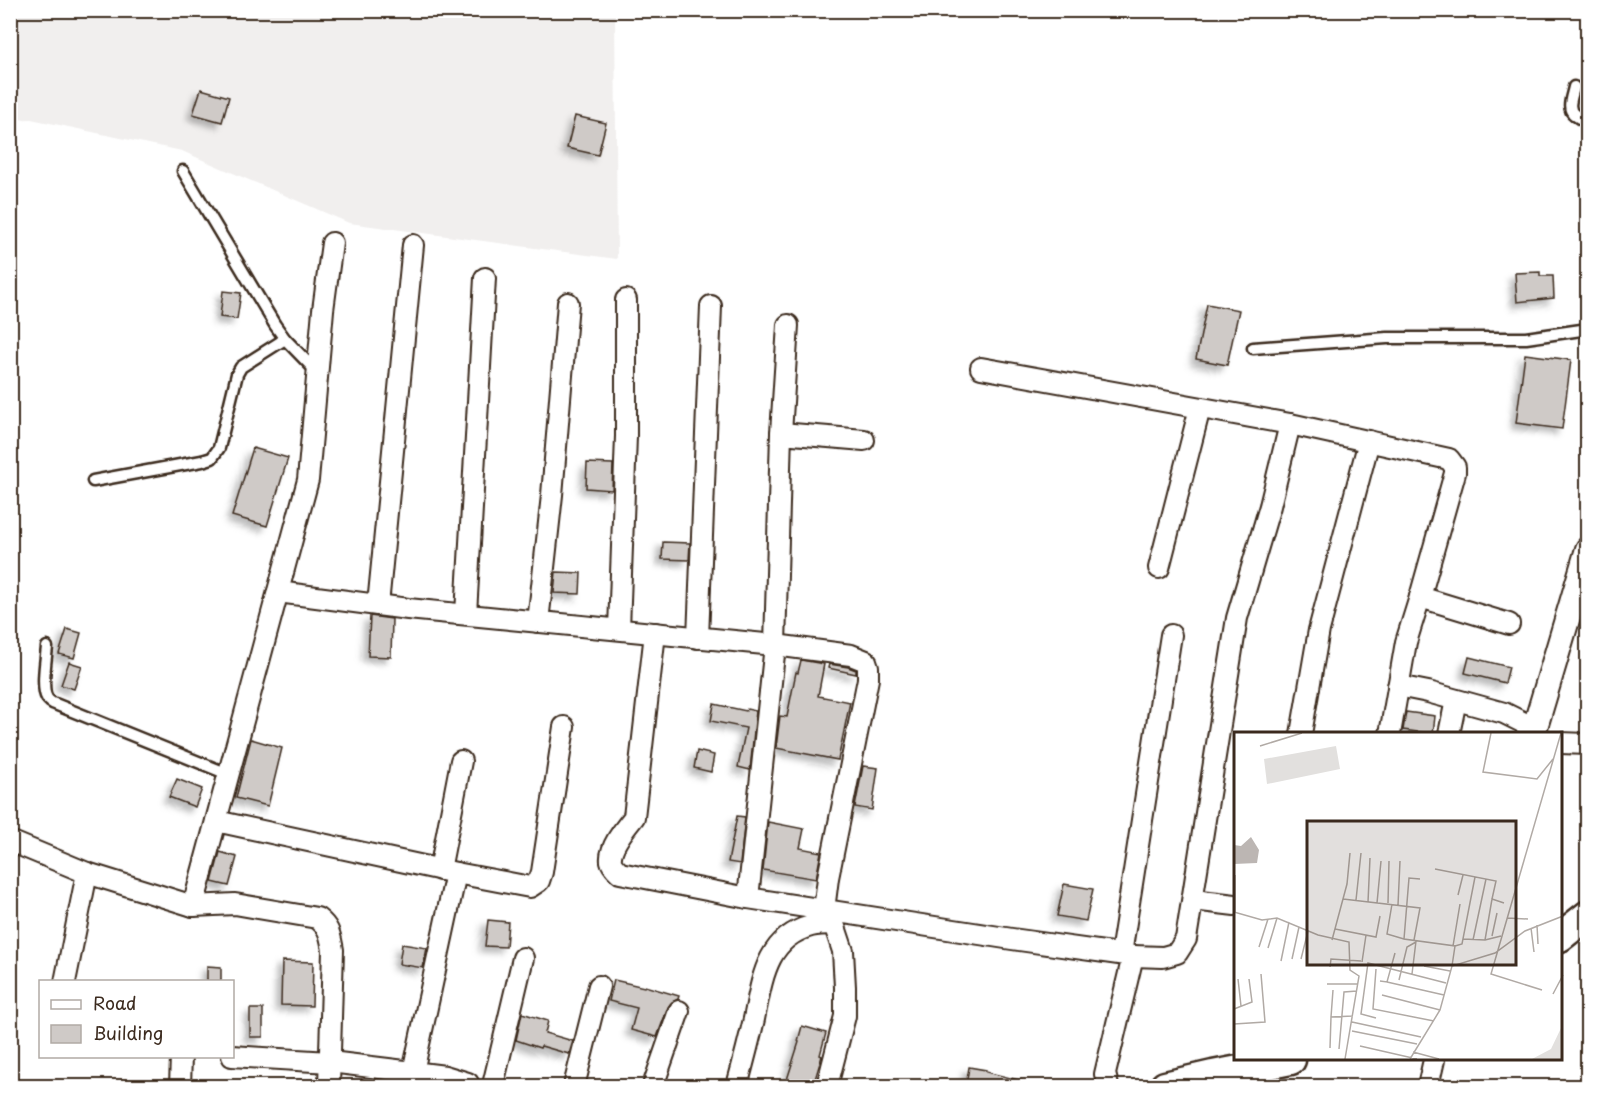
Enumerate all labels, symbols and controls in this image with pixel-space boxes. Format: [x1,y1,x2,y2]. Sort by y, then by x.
inset map [1234,732,1562,1061]
legend [39,980,234,1058]
text: Road [93,989,137,1016]
text: Building [93,1019,163,1046]

